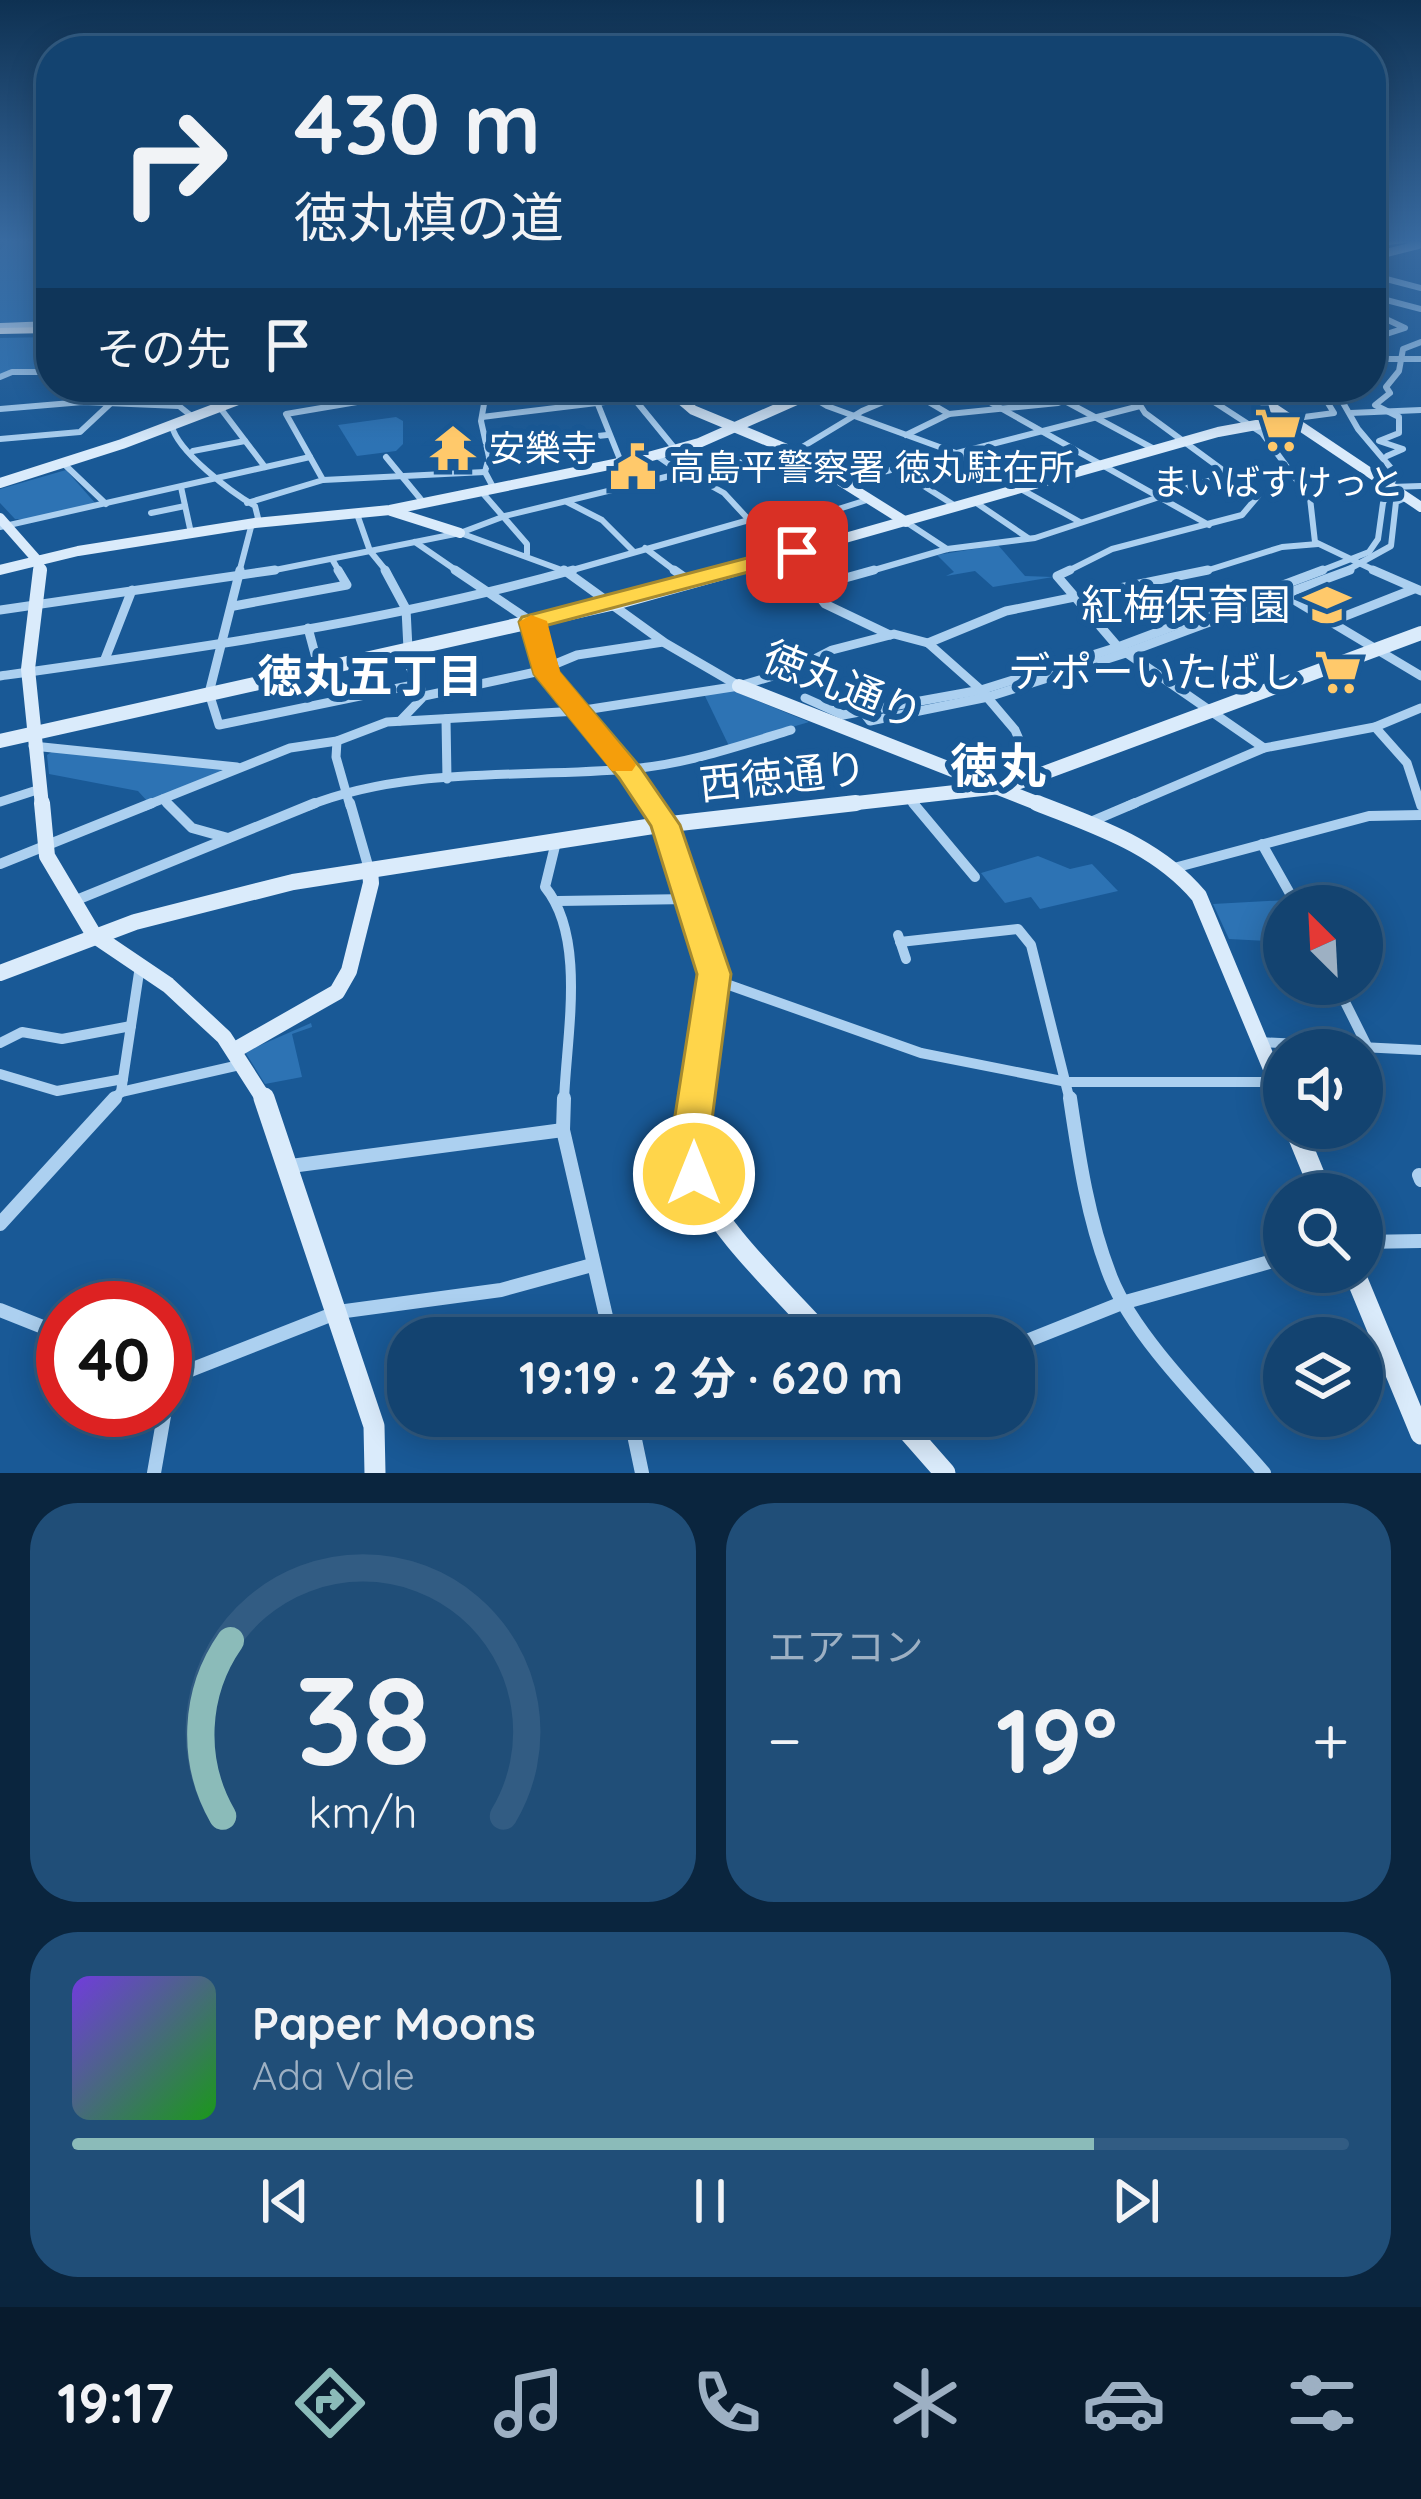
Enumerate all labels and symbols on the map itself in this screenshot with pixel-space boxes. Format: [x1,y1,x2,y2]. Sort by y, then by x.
supermarket icon: まいばすけっと [1253,405,1303,455]
temple icon: 安樂寺 [428,423,478,473]
place label: 安樂寺 [489,425,597,470]
public building icon: 高島平警察署 徳丸駐在所 [608,442,658,492]
place label: 高島平警察署 徳丸駐在所 [669,444,1075,489]
place label: まいばすけっと [1152,459,1404,504]
pin [746,501,848,603]
place label: 紅梅保育園 [1081,578,1291,631]
school or university icon: 紅梅保育園 [1302,580,1352,630]
street label: 徳丸通り [755,628,931,741]
place label: デポーいたばし [1008,645,1302,698]
district label: 徳丸五丁目 [257,647,483,703]
supermarket icon: デポーいたばし [1313,647,1363,697]
district label: 徳丸 [950,735,1046,795]
street label: 西徳通り [697,740,869,811]
north arrow [1263,885,1383,1005]
position arrow [631,1111,757,1237]
speed limit sign: 40 [36,1281,192,1437]

